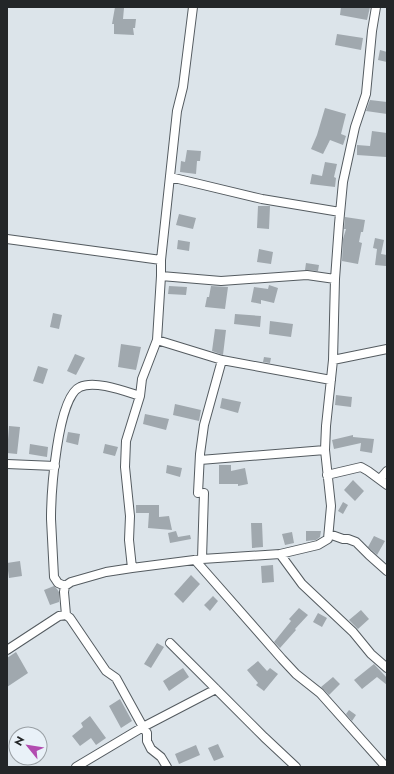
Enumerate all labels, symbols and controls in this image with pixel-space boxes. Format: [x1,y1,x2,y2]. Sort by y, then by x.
north arrow [8,726,48,766]
text: N [10,733,28,749]

